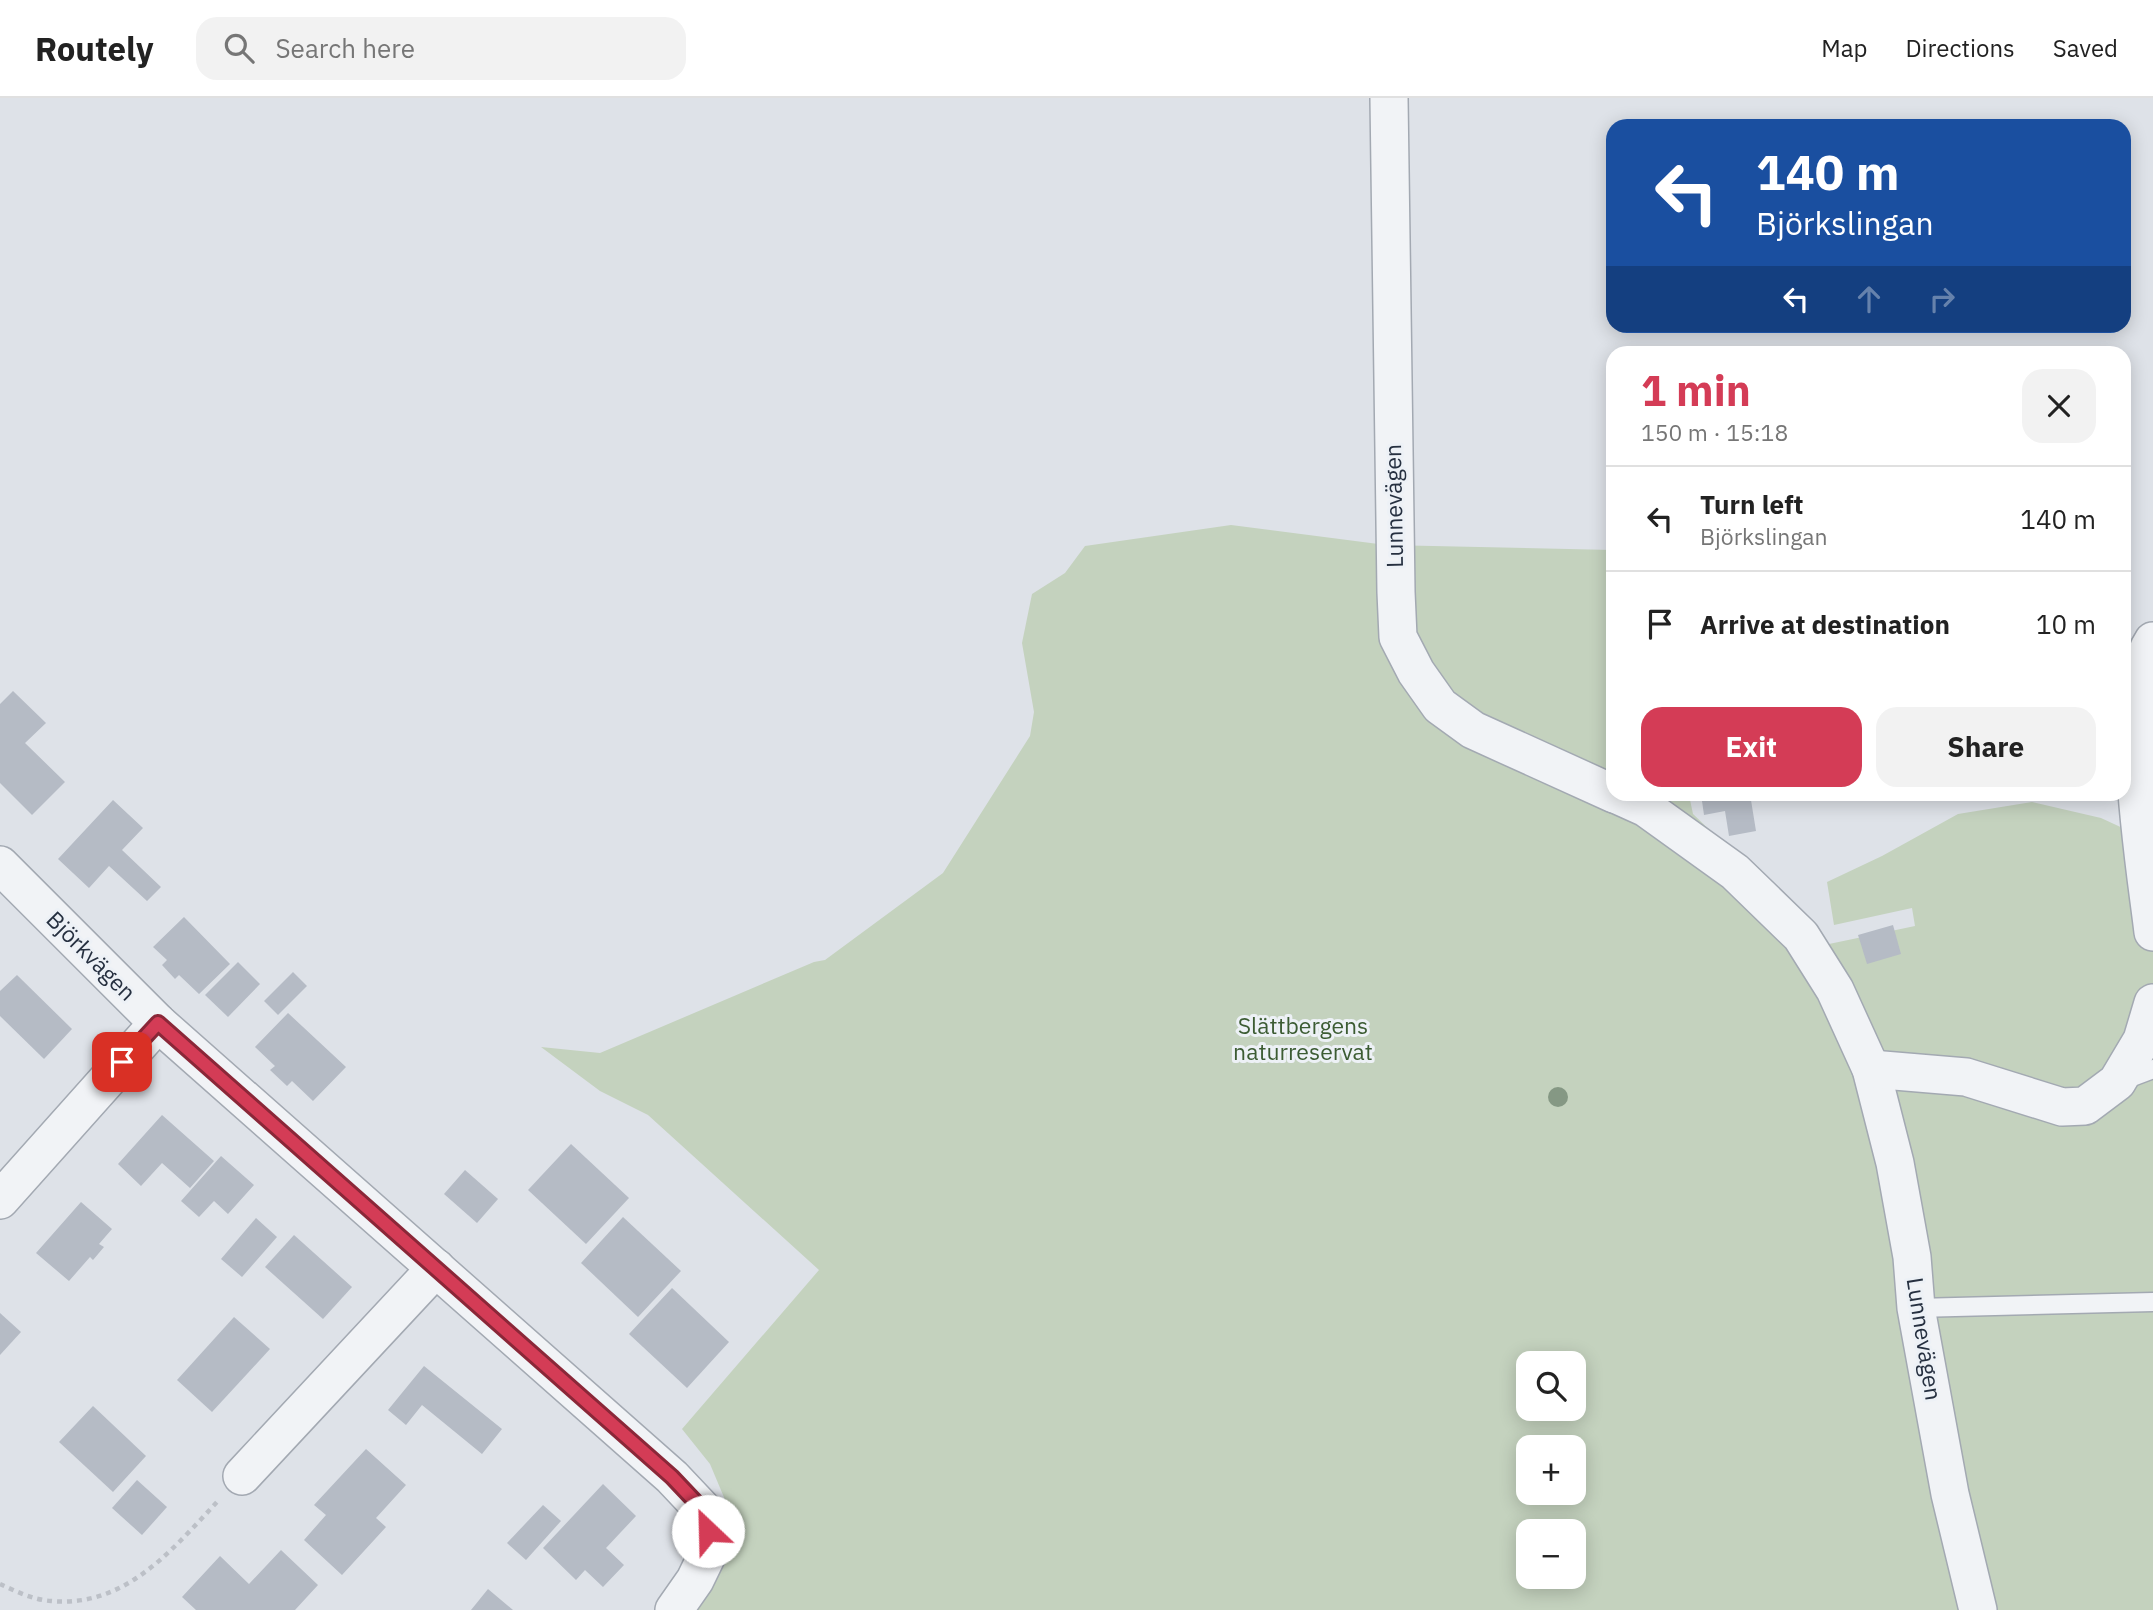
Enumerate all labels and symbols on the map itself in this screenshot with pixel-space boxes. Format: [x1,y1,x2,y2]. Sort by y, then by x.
street label: Lunnevägen [1377,444,1409,568]
street label: Björkvägen [40,904,143,1007]
park label: Slättbergens naturreservat [1233,1010,1373,1066]
pin [92,1032,152,1092]
street label: Lunnevägen [1900,1275,1950,1402]
position arrow [671,1494,745,1568]

